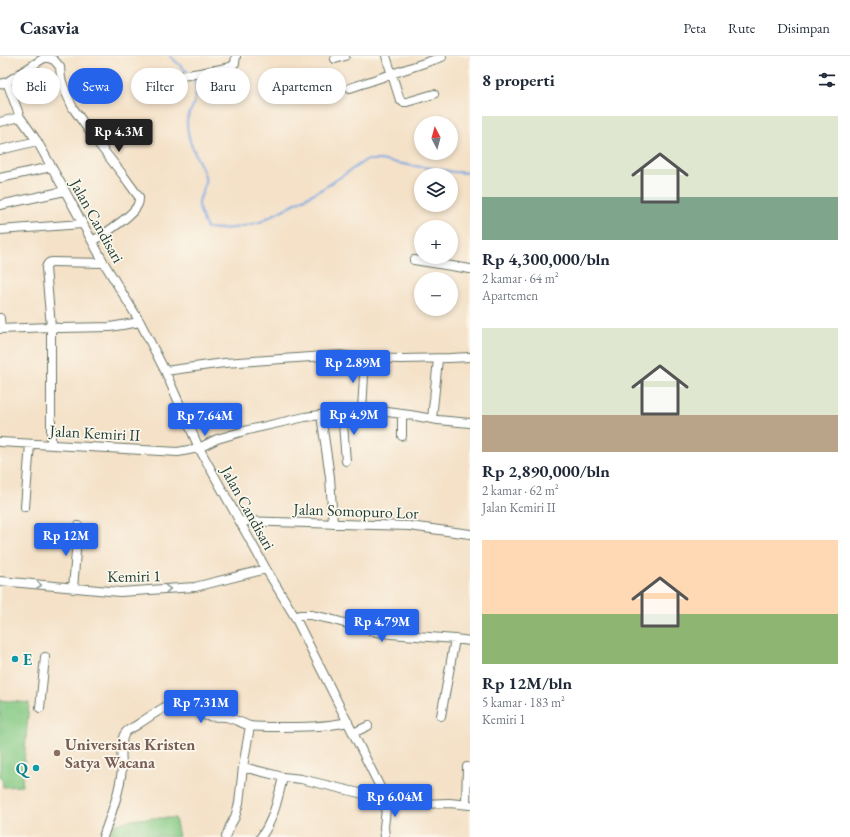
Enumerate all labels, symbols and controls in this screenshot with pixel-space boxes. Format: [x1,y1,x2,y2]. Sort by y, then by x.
text: Casavia [20,15,79,40]
text: Peta [684,19,706,37]
text: Rute [728,19,755,37]
text: Disimpan [777,19,830,37]
chip: Beli [12,68,60,104]
chip: Sewa [68,68,123,104]
chip: Filter [131,68,188,104]
chip: Baru [196,68,250,104]
chip: Apartemen [258,68,346,104]
text: 8 properti [482,69,555,91]
icon: filters [816,69,838,91]
north arrow [414,116,458,160]
map controls [414,116,458,316]
pin: Rp 4.3M [82,119,156,153]
text: Rp 4.3M [94,123,144,140]
icon: home [624,142,696,214]
button: layers [414,168,458,212]
street label: Jalan Candisari [64,174,129,267]
button: + [414,220,458,264]
text: Rp 4,300,000/bln [482,248,610,270]
text: 2 kamar · 64 m² [482,270,559,287]
button: − [414,272,458,316]
text: Apartemen [482,287,538,304]
pin: Rp 2.89M [312,350,394,384]
text: Rp 2.89M [325,354,381,371]
icon: home [624,354,696,426]
pin: Rp 4.9M [317,402,391,436]
pin: Rp 7.64M [164,403,246,437]
text: Rp 4.9M [329,406,379,423]
text: Rp 7.64M [177,407,233,424]
street label: Jalan Kemiri II [47,420,141,446]
text: Rp 2,890,000/bln [482,460,610,482]
street label: Jalan Candisari [215,461,280,554]
text: 2 kamar · 62 m² [482,482,559,499]
street label: Jalan Somopuro Lor [291,498,420,524]
text: Jalan Kemiri II [482,499,556,516]
pin: Rp 12M [33,523,99,557]
text: Rp 12M [43,527,89,544]
street label: Kemiri 1 [107,565,161,587]
icon: home [624,566,696,638]
one-way arrow [36,581,42,590]
one-way arrow [165,585,171,594]
pin: Rp 4.79M [341,609,423,643]
text: Rp 4.79M [354,613,410,630]
place label: E [23,649,32,670]
marker: E [10,654,20,664]
text: Rp 12M/bln [482,672,572,694]
pin: Rp 7.31M [160,690,242,724]
text: Rp 7.31M [173,694,229,711]
text: 5 kamar · 183 m² [482,694,565,711]
text: Kemiri 1 [482,711,526,728]
place label: Universitas Kristen Satya Wacana [65,734,195,773]
marker: Universitas Kristen Satya Wacana [52,748,62,758]
place label: Q [16,758,31,779]
marker: Q [31,763,41,773]
pin: Rp 6.04M [354,784,436,818]
text: Rp 6.04M [367,788,423,805]

